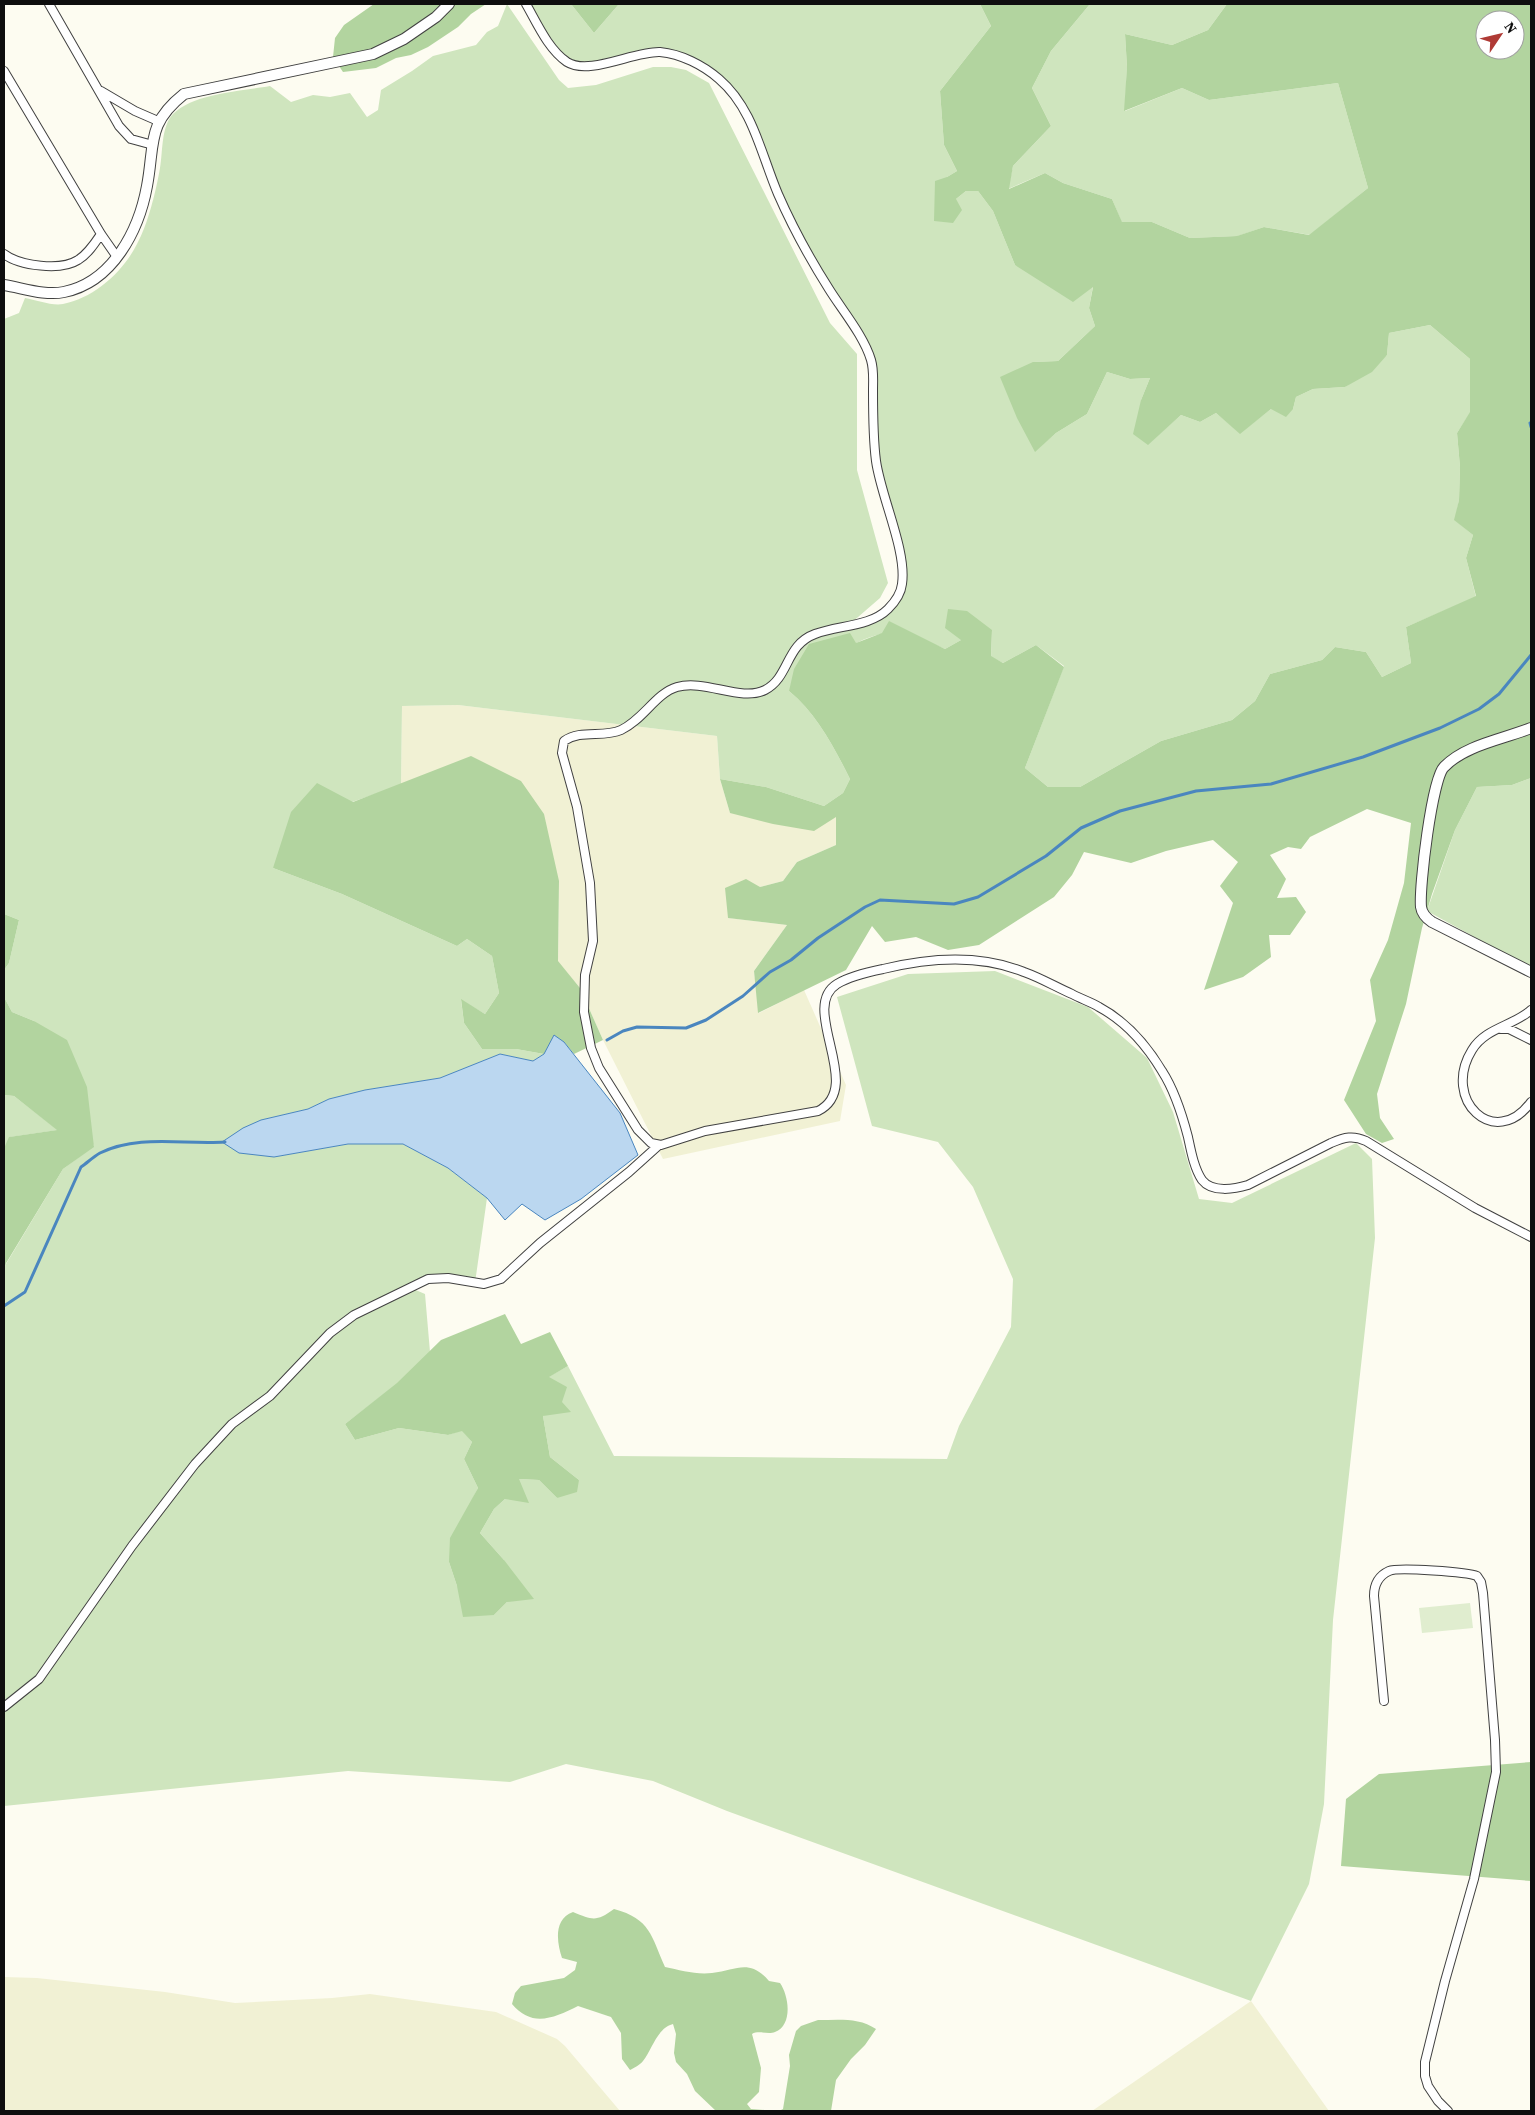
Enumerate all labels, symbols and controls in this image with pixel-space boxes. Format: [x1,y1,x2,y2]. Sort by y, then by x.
north arrow [1475,10,1525,60]
text: N [1500,18,1522,37]

